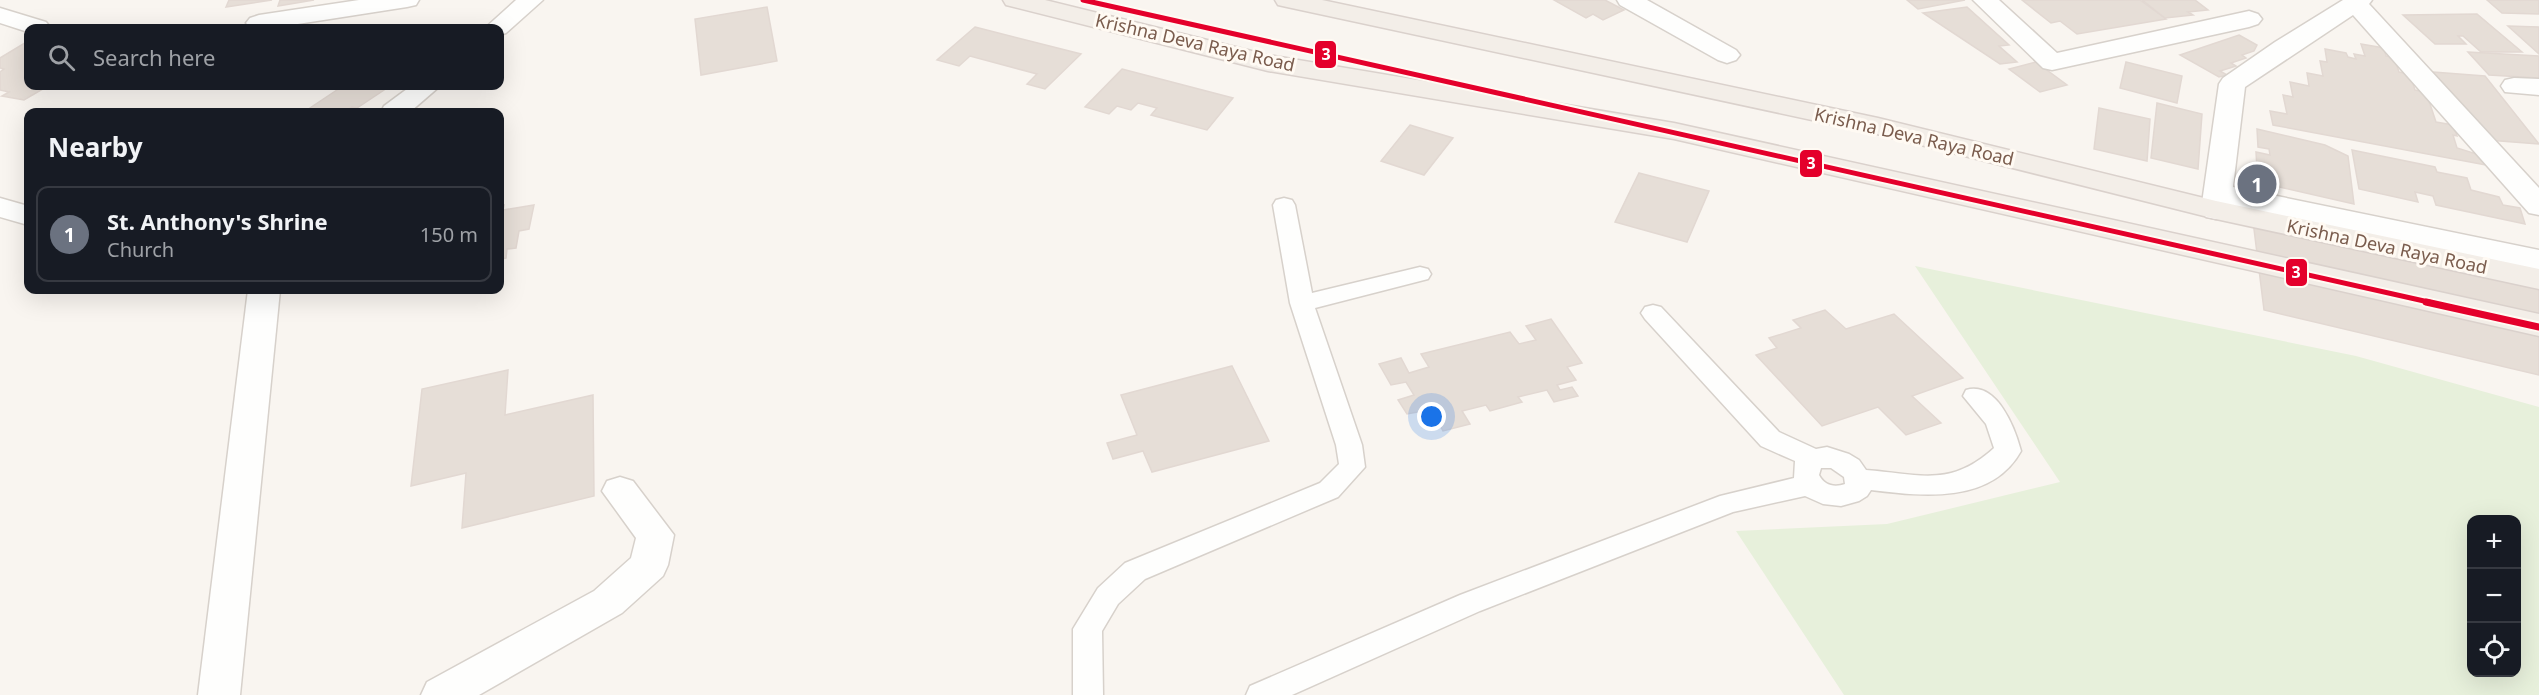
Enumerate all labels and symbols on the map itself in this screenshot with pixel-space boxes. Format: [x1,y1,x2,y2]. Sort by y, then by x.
street label: Krishna Deva Raya Road [1093,7,1297,77]
line badge: 3 [1314,40,1337,69]
text: 3 [1321,43,1331,65]
street label: Krishna Deva Raya Road [1812,101,2016,171]
line badge: 3 [1799,149,1823,178]
text: 3 [1806,152,1816,174]
pin: 1 [2238,162,2276,207]
street label: Krishna Deva Raya Road [2285,213,2490,279]
line badge: 3 [2285,258,2308,287]
text: 3 [2291,261,2301,283]
your location [1417,402,1446,431]

